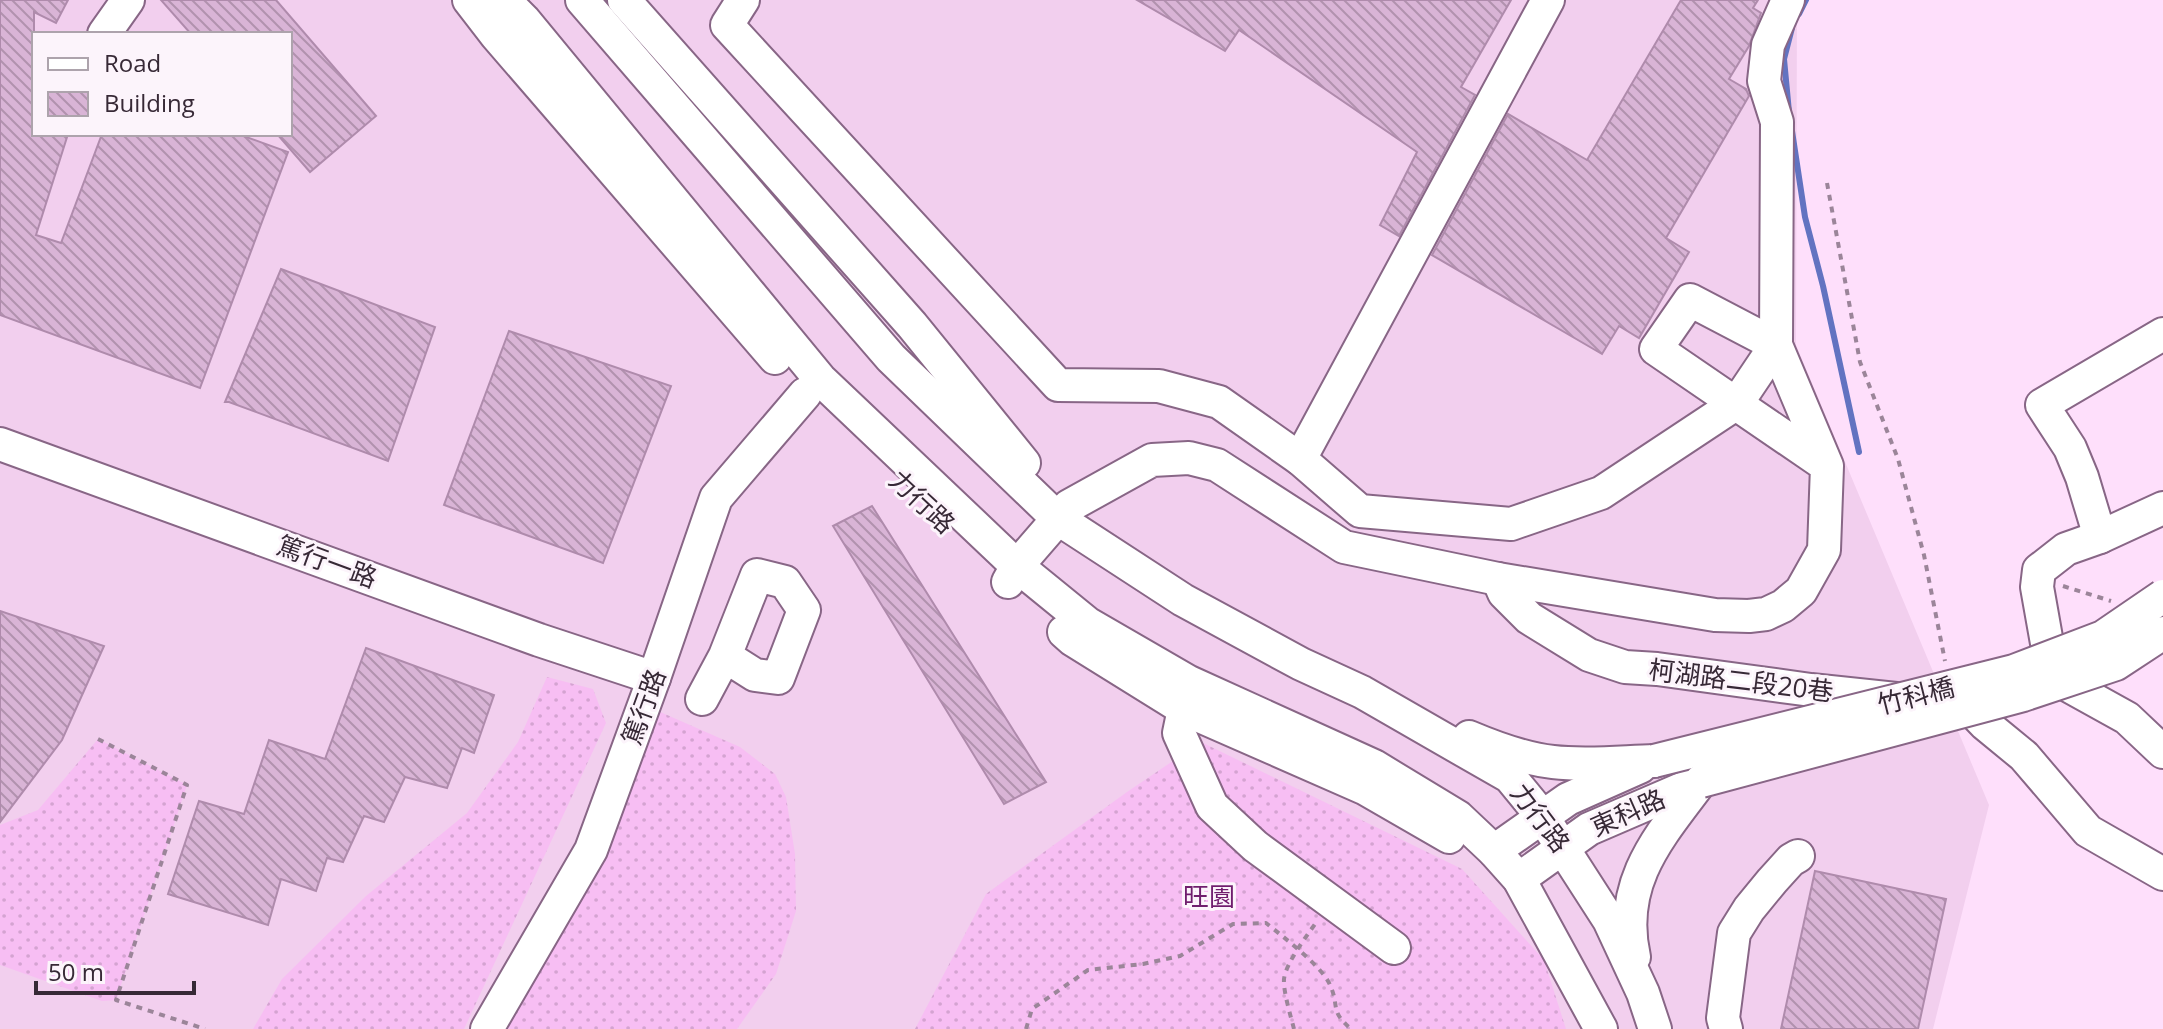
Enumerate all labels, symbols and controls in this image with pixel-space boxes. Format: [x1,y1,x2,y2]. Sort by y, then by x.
legend [32,32,292,136]
text: Road [104,46,161,79]
text: Building [104,86,195,119]
street label: 力行路 [882,462,963,541]
street label: 篤行一路 [272,526,382,596]
street label: 柯湖路二段20巷 [1647,651,1835,709]
street label: 篤行路 [613,664,673,749]
street label: 竹科橋 [1874,668,1958,722]
street label: 力行路 [1503,775,1579,859]
street label: 東科路 [1585,780,1671,844]
park label: 旺園 [1183,878,1235,914]
scale bar [36,945,194,995]
text: 50 m [48,955,104,988]

